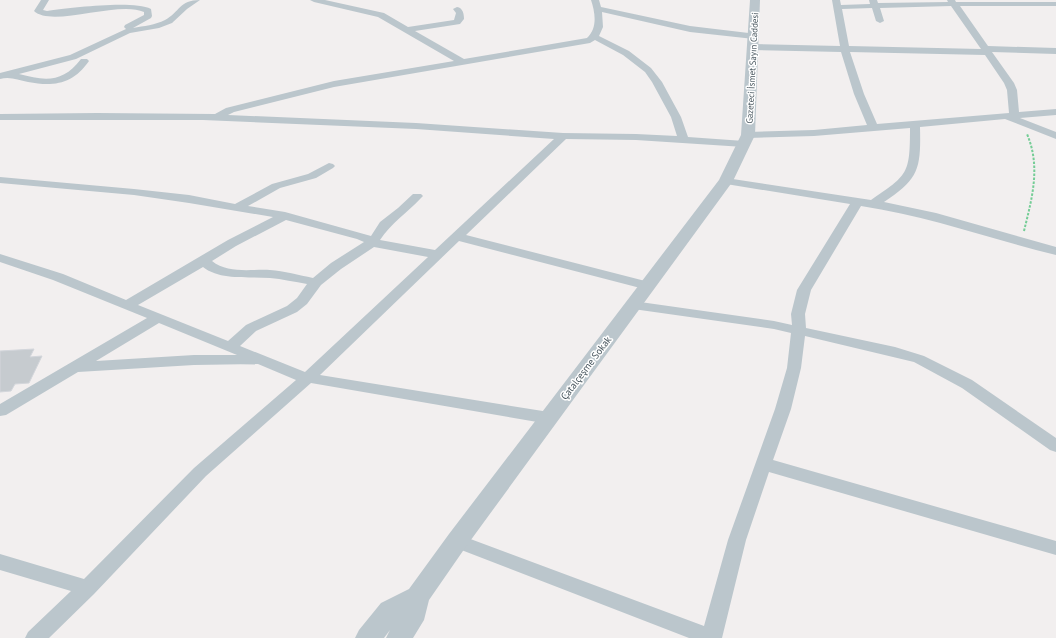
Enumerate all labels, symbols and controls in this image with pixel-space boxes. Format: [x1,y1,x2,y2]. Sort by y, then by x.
street label: Gazeteci İsmet Sayın Caddesi [744,12,760,124]
street label: Çatalçeşme Sokak [558,333,614,402]

